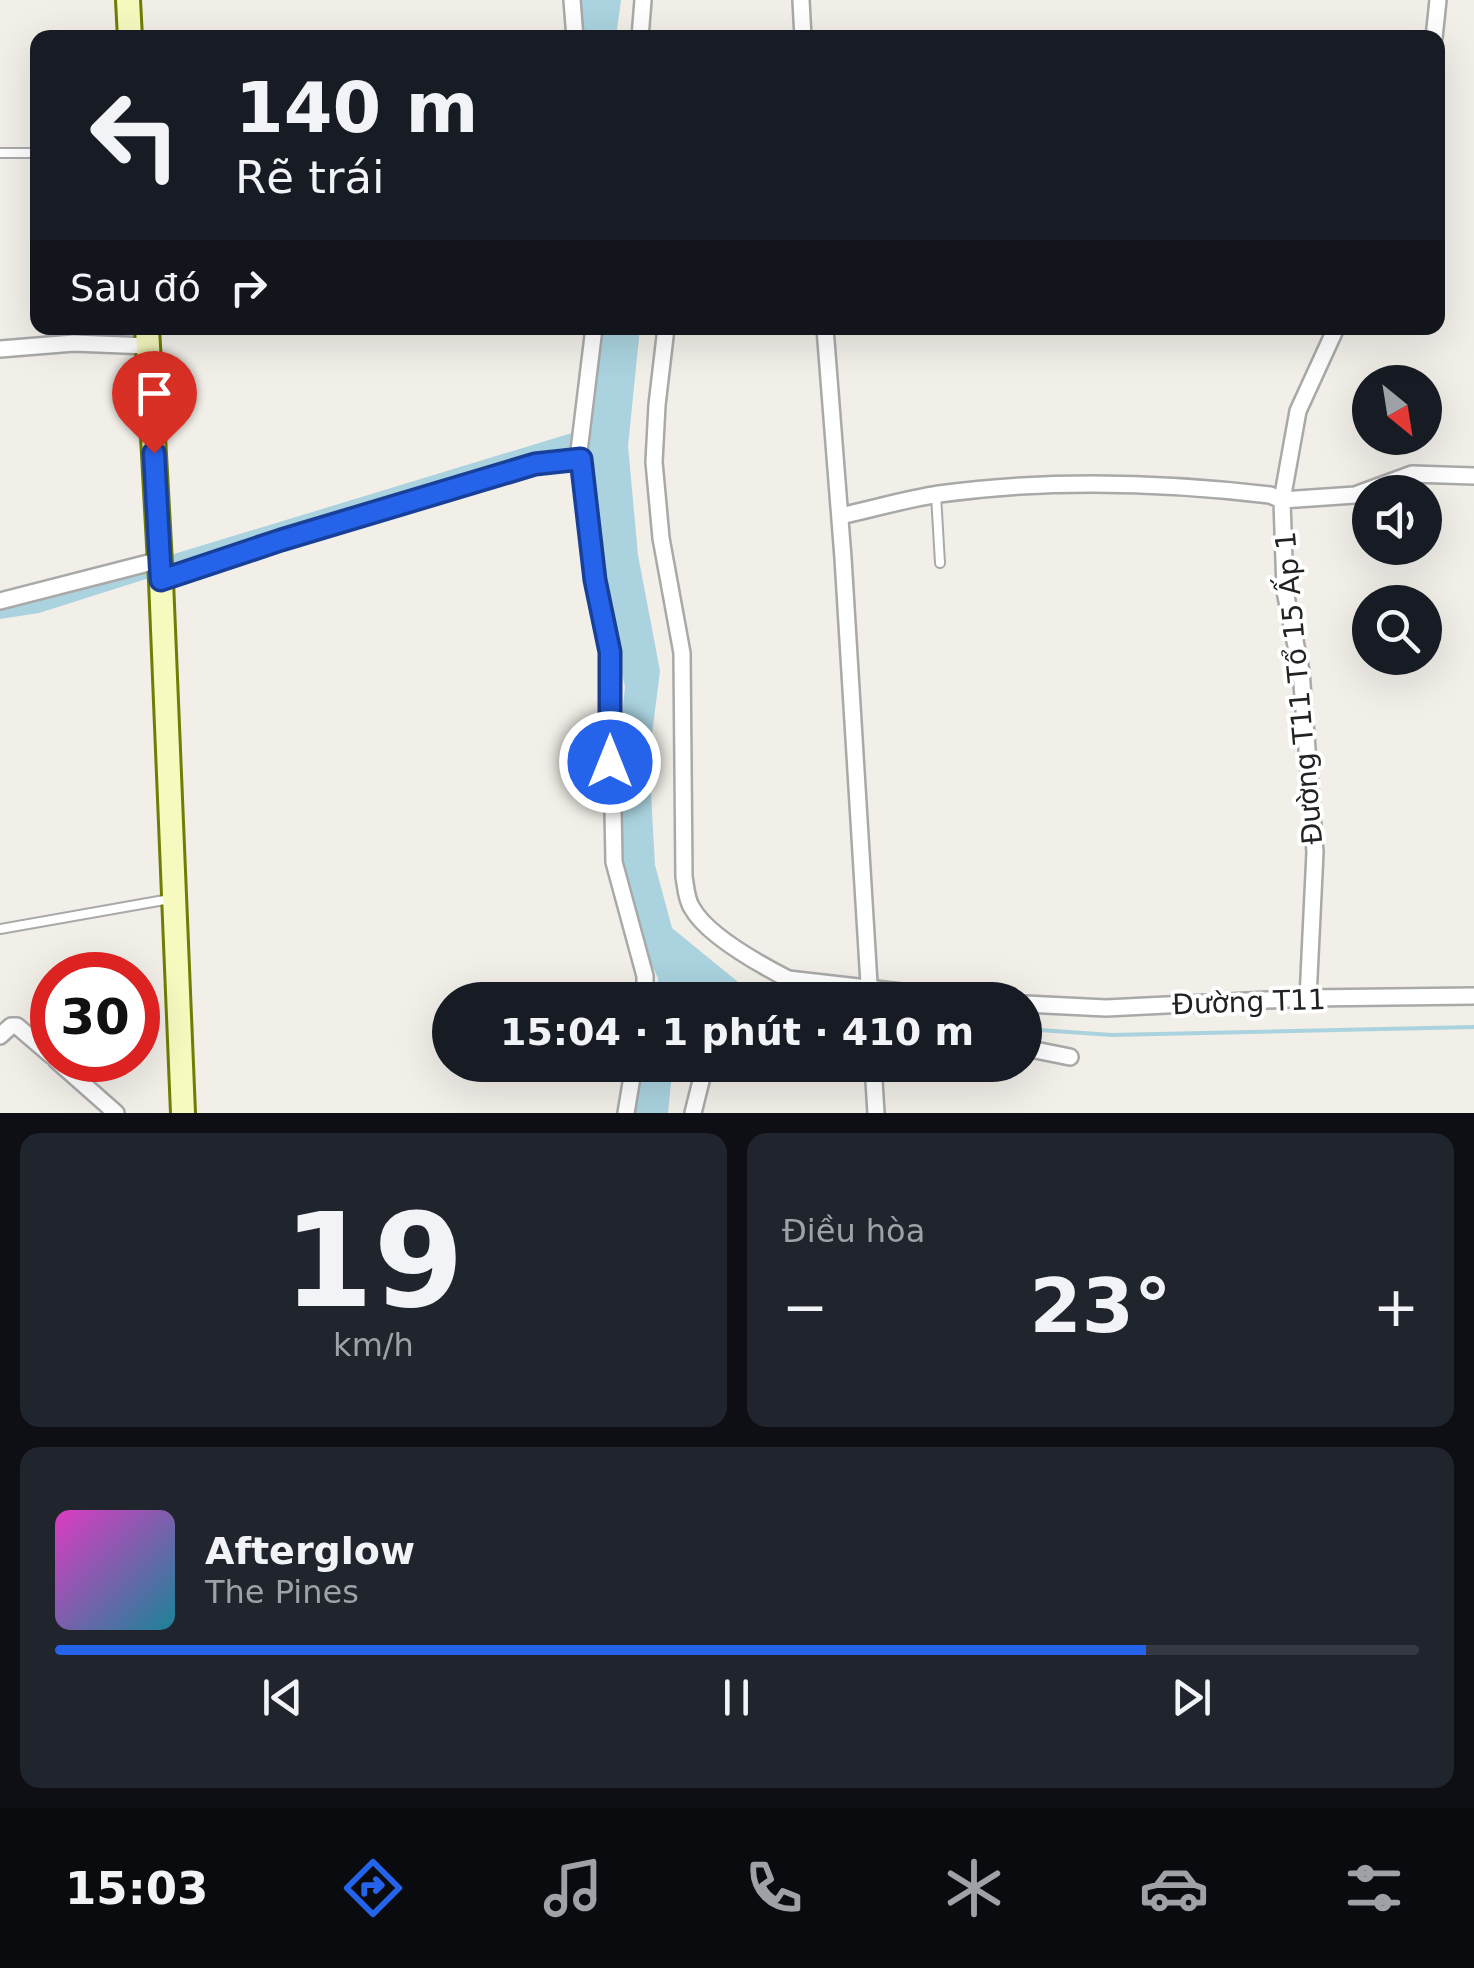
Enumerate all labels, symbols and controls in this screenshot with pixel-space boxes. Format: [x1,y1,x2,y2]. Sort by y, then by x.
text: 140 m [235,67,478,149]
icon: left [70,70,200,200]
text: Rẽ trái [235,151,384,204]
icon: right [221,260,276,315]
text: Sau đó [70,266,201,310]
pin [112,351,197,454]
north arrow [1352,365,1442,455]
map controls [1352,365,1442,675]
icon: arrive [127,366,182,421]
button: sound [1352,475,1442,565]
street label: Đường T11 Tổ 15 Ấp 1 [1265,530,1329,846]
button: search [1352,585,1442,675]
position arrow [558,710,662,814]
speed limit sign: 30 [30,952,160,1082]
street label: Đường T11 [1172,983,1326,1021]
text: 15:04 · 1 phút · 410 m [500,1010,974,1054]
text: 19 [283,1185,464,1337]
text: Điều hòa [782,1212,925,1250]
text: 23° [1030,1262,1171,1350]
text: − [782,1275,828,1339]
text: + [1373,1275,1419,1339]
text: km/h [333,1326,414,1364]
text: Afterglow [205,1529,415,1573]
text: The Pines [205,1573,359,1611]
icon: previous [255,1670,310,1725]
icon: pause [709,1670,764,1725]
icon: next [1164,1670,1219,1725]
icon: directions [338,1853,408,1923]
icon: music [538,1853,608,1923]
icon: phone [739,1853,809,1923]
icon: climate [939,1853,1009,1923]
icon: car [1139,1853,1209,1923]
icon: filters [1339,1853,1409,1923]
text: 15:03 [65,1862,208,1915]

